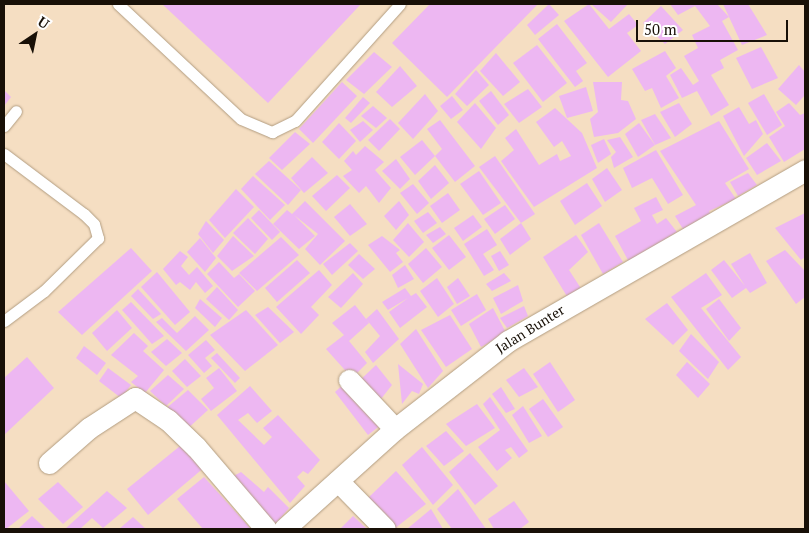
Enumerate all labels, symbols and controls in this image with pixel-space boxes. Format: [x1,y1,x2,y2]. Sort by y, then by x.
north arrow [10,10,60,60]
scale bar [639,10,792,42]
text: U [34,11,53,33]
text: 50 m [644,19,677,39]
street label: Jalan Bunter [493,301,567,357]

